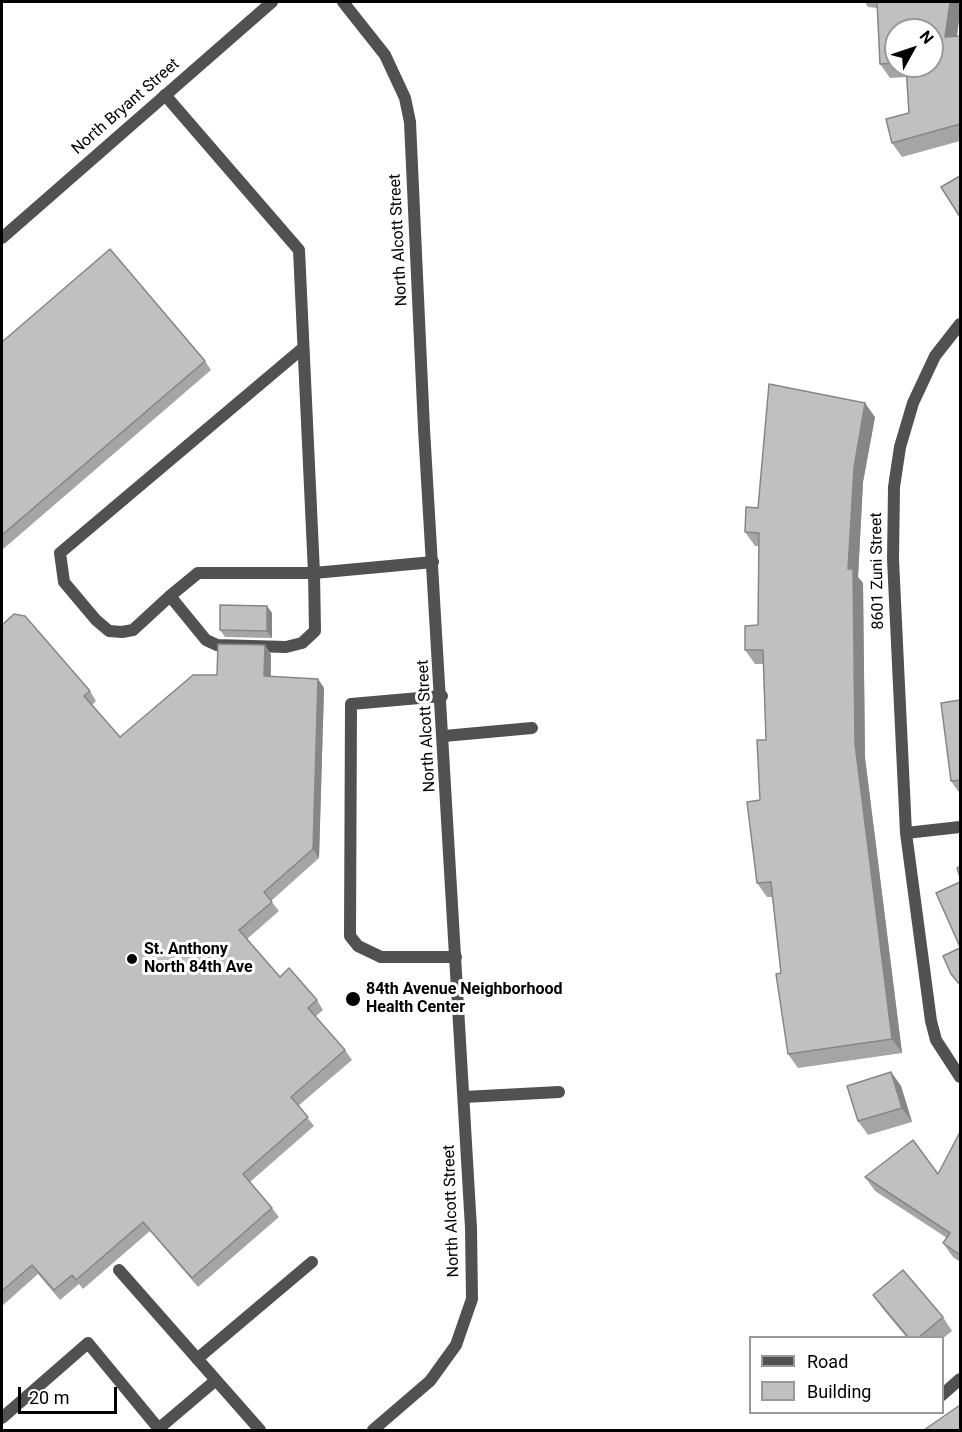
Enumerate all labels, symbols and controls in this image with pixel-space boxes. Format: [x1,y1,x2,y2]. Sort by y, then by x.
north arrow [884,18,944,78]
text: N [916,27,938,48]
street label: North Bryant Street [68,55,184,159]
street label: North Alcott Street [386,173,412,307]
street label: 8601 Zuni Street [867,512,889,630]
street label: North Alcott Street [414,659,440,793]
place label: St. Anthony North 84th Ave [144,940,253,978]
marker: St. Anthony North 84th Ave [125,952,139,966]
place label: 84th Avenue Neighborhood Health Center [366,980,562,1018]
marker: 84th Avenue Neighborhood Health Center [344,990,362,1008]
street label: North Alcott Street [440,1144,464,1278]
legend [749,1336,944,1414]
text: Road [807,1351,848,1372]
scale bar [21,1375,120,1413]
text: Building [807,1381,871,1402]
text: 20 m [29,1387,69,1408]

